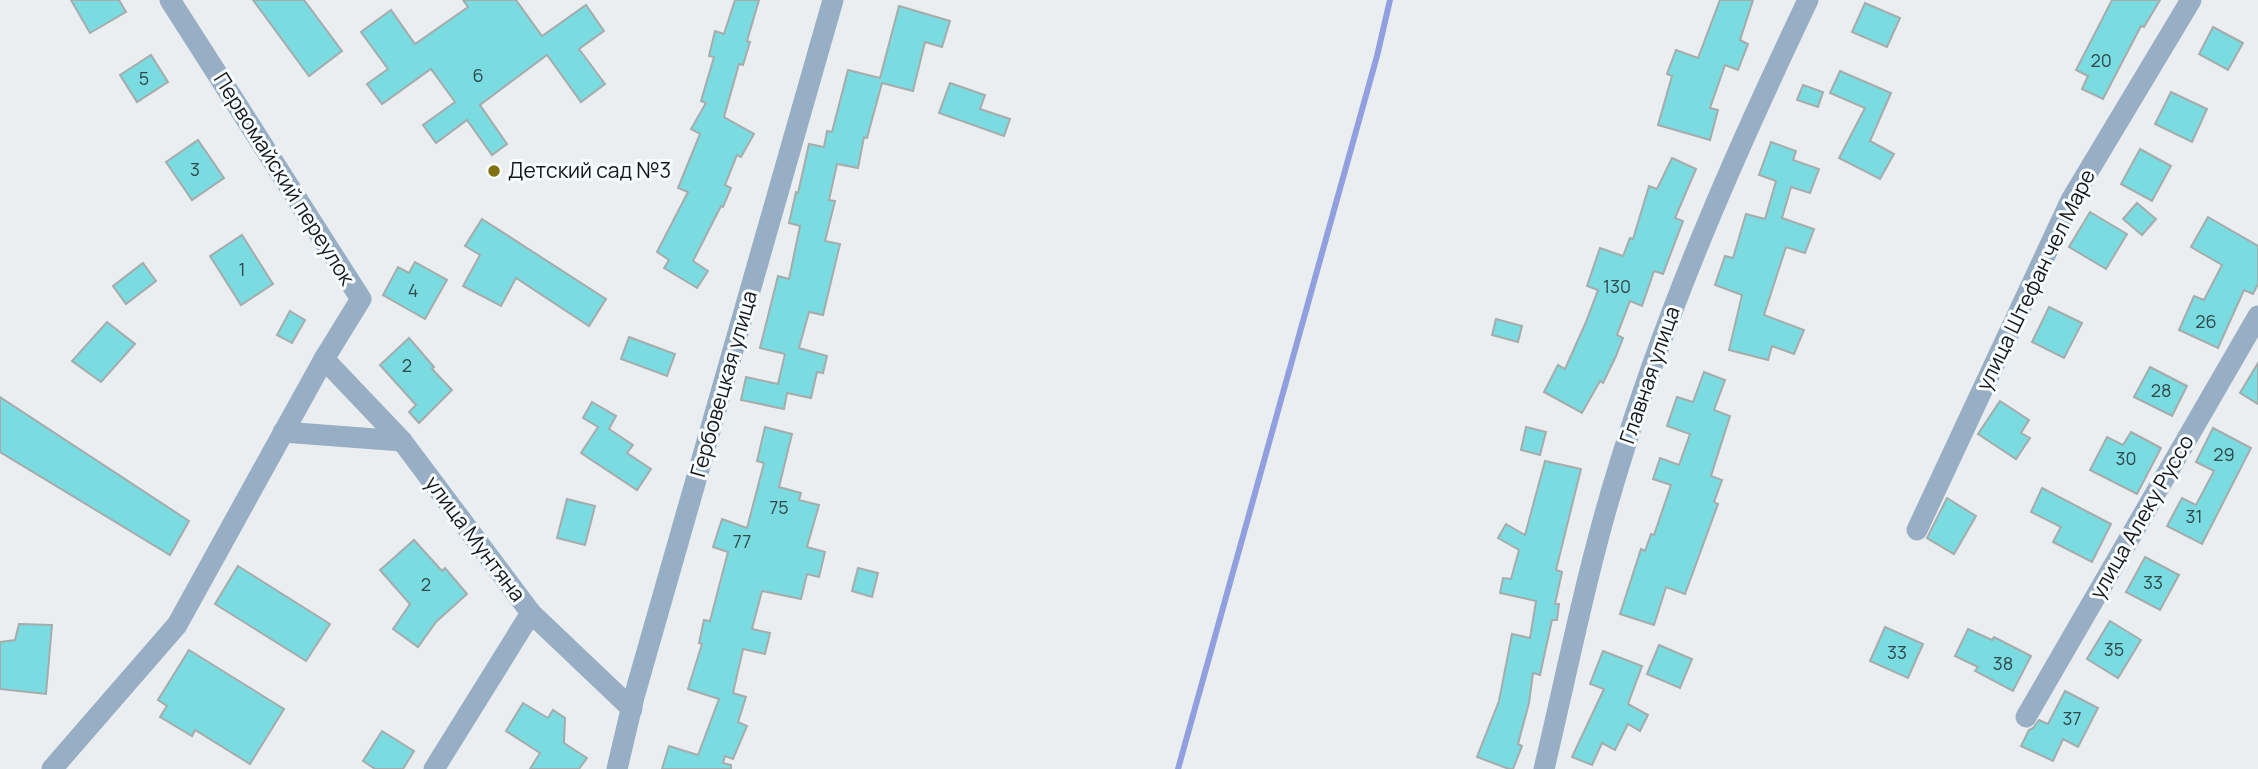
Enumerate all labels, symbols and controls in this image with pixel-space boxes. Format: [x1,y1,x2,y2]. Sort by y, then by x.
house number: 20 [2090,48,2112,72]
house number: 6 [472,63,484,87]
house number: 5 [139,66,149,90]
street label: Первомайский переулок [208,67,362,290]
place label: Детский сад №3 [508,156,671,184]
house number: 3 [190,157,200,181]
marker: Детский сад №3 [486,163,502,179]
street label: улица Штефан чел Маре [1969,164,2101,395]
house number: 1 [238,257,246,281]
house number: 130 [1603,274,1631,298]
house number: 4 [408,278,418,302]
street label: Гербовецкая улица [683,287,763,480]
street label: Главная улица [1612,302,1686,447]
house number: 26 [2195,309,2217,333]
house number: 2 [402,353,412,377]
house number: 28 [2151,378,2171,402]
street label: улица Алеку Руссо [2083,429,2200,604]
house number: 29 [2213,442,2235,466]
house number: 30 [2116,446,2136,470]
street label: улица Мунтяна [419,470,532,607]
house number: 75 [769,495,789,519]
house number: 31 [2186,504,2202,528]
house number: 77 [733,529,751,553]
house number: 33 [2143,570,2163,594]
house number: 2 [421,572,431,596]
house number: 35 [2104,637,2124,661]
house number: 33 [1887,640,1907,664]
house number: 38 [1993,651,2013,675]
house number: 37 [2063,706,2082,730]

